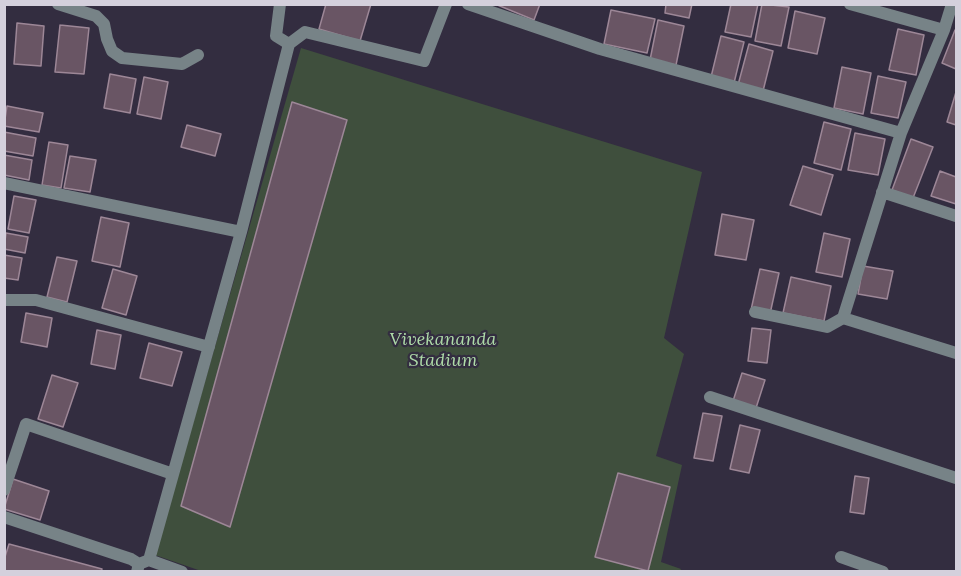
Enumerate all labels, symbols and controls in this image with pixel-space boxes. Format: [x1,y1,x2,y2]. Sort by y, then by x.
park label: Vivekananda Stadium [390,329,496,372]

